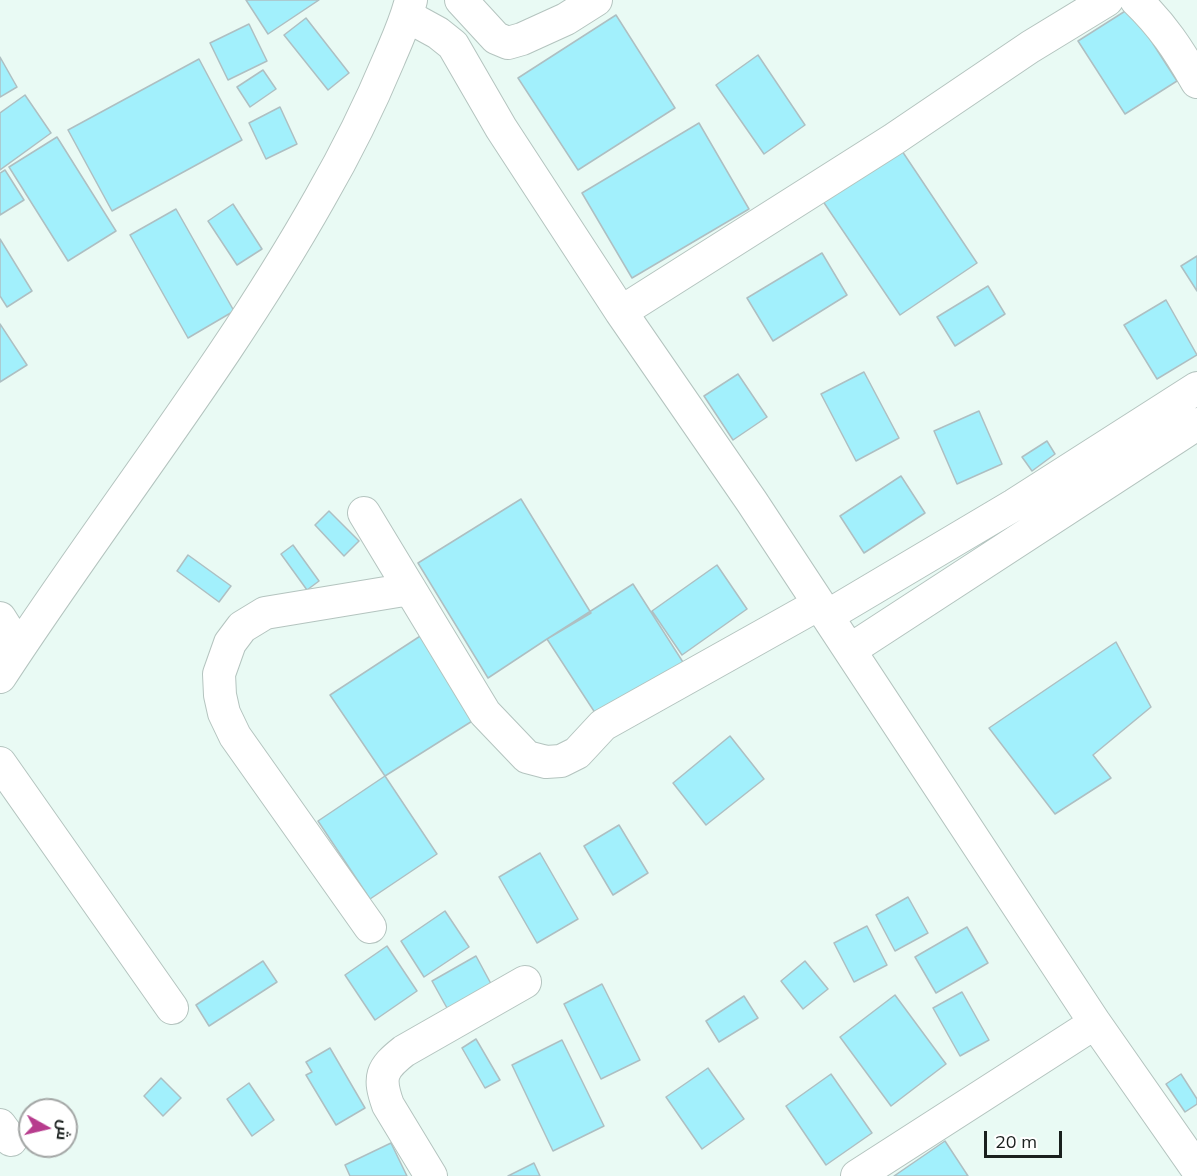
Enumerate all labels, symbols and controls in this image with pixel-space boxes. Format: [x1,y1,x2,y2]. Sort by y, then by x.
north arrow [18,1098,78,1158]
text: ش [53,1119,75,1142]
scale bar [987,1119,1065,1157]
text: 20 m [995,1130,1037,1153]

